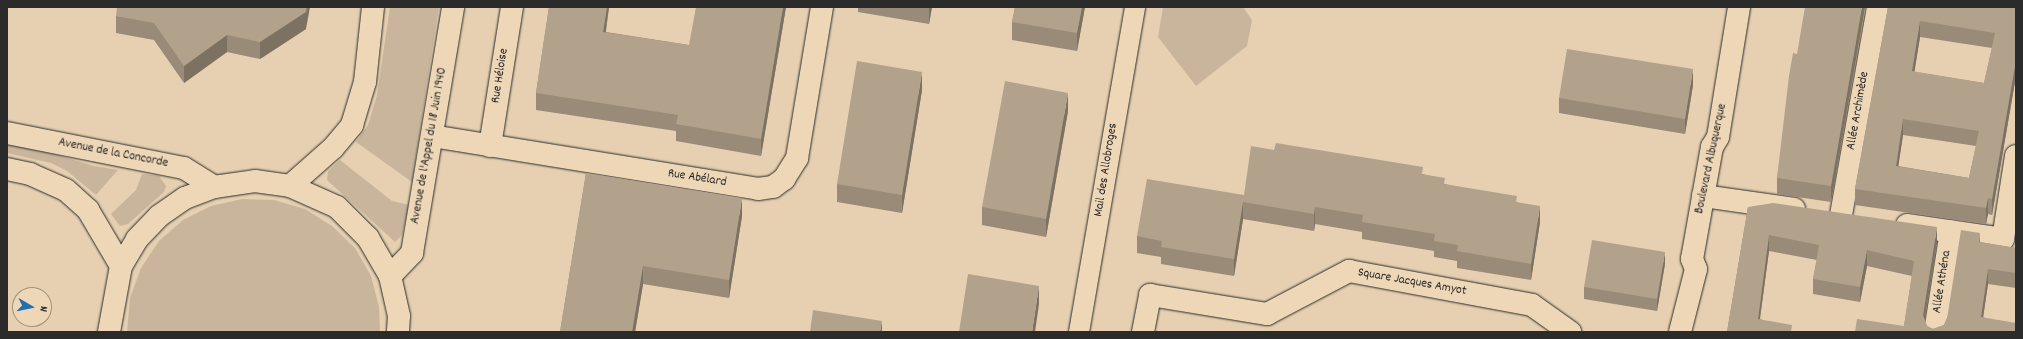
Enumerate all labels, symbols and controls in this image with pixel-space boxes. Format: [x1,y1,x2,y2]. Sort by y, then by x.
street label: Rue Héloise [489,47,513,105]
street label: Avenue de l'Appel du 18 Juin 1940 [409,67,451,225]
street label: Allée Archimède [1844,71,1874,151]
street label: Boulevard Albuquerque [1693,102,1731,216]
street label: Mail des Allobroges [1092,122,1122,218]
street label: Avenue de la Concorde [57,136,169,172]
street label: Rue Abélard [667,167,727,191]
street label: Allée Athéna [1930,250,1956,314]
street label: Square Jacques Amyot [1356,266,1468,300]
north arrow [12,287,52,327]
text: N [35,305,51,313]

